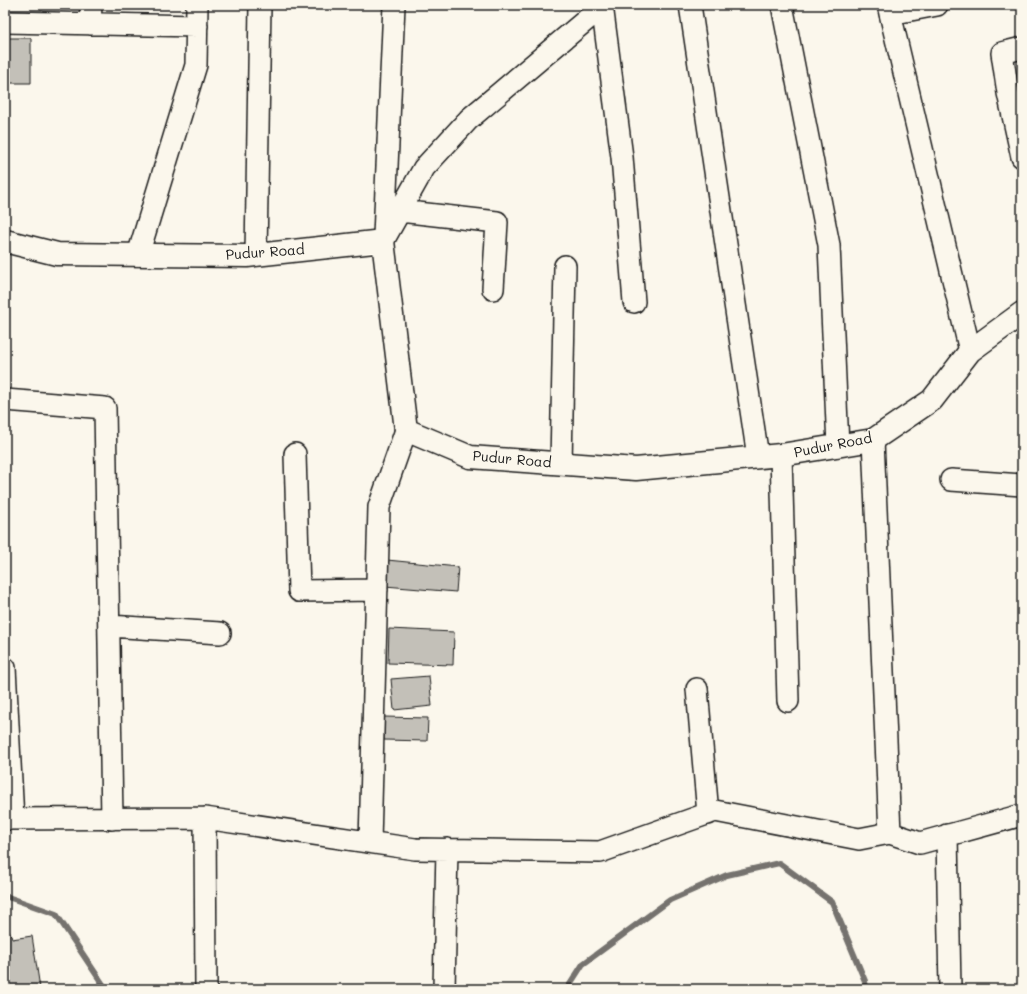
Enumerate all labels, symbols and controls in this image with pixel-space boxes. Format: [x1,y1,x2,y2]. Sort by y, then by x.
street label: Pudur Road [225,239,305,264]
street label: Pudur Road [792,428,874,461]
street label: Pudur Road [472,446,552,471]

